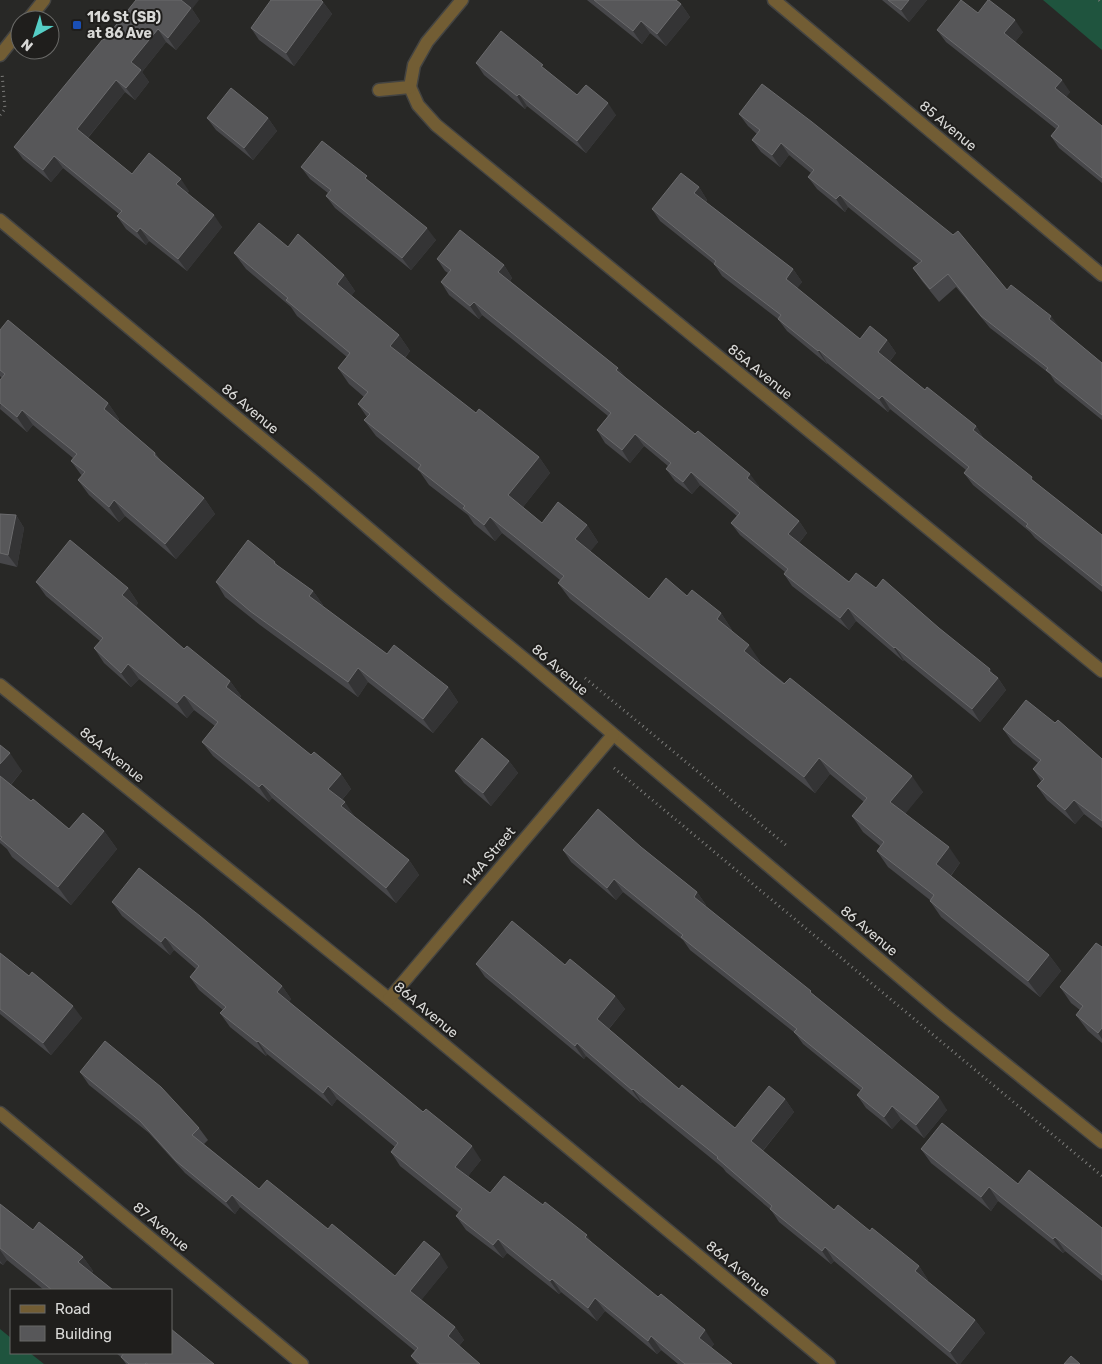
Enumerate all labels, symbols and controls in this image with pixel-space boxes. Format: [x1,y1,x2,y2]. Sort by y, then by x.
place label: 116 St (SB) at 86 Ave [87,9,161,42]
north arrow [10,10,60,60]
marker: 116 St (SB) at 86 Ave [71,19,83,31]
text: N [18,35,36,54]
street label: 85 Avenue [916,97,980,155]
street label: 85A Avenue [724,341,796,403]
street label: 86 Avenue [218,380,282,438]
street label: 86 Avenue [528,641,592,699]
street label: 86A Avenue [76,724,148,786]
street label: 114A Street [459,823,520,891]
street label: 86 Avenue [837,902,901,960]
street label: 86A Avenue [390,978,462,1042]
street label: 87 Avenue [129,1199,193,1256]
street label: 86A Avenue [702,1237,774,1301]
legend [10,1289,172,1354]
text: Road [55,1300,91,1318]
text: Building [55,1325,112,1343]

